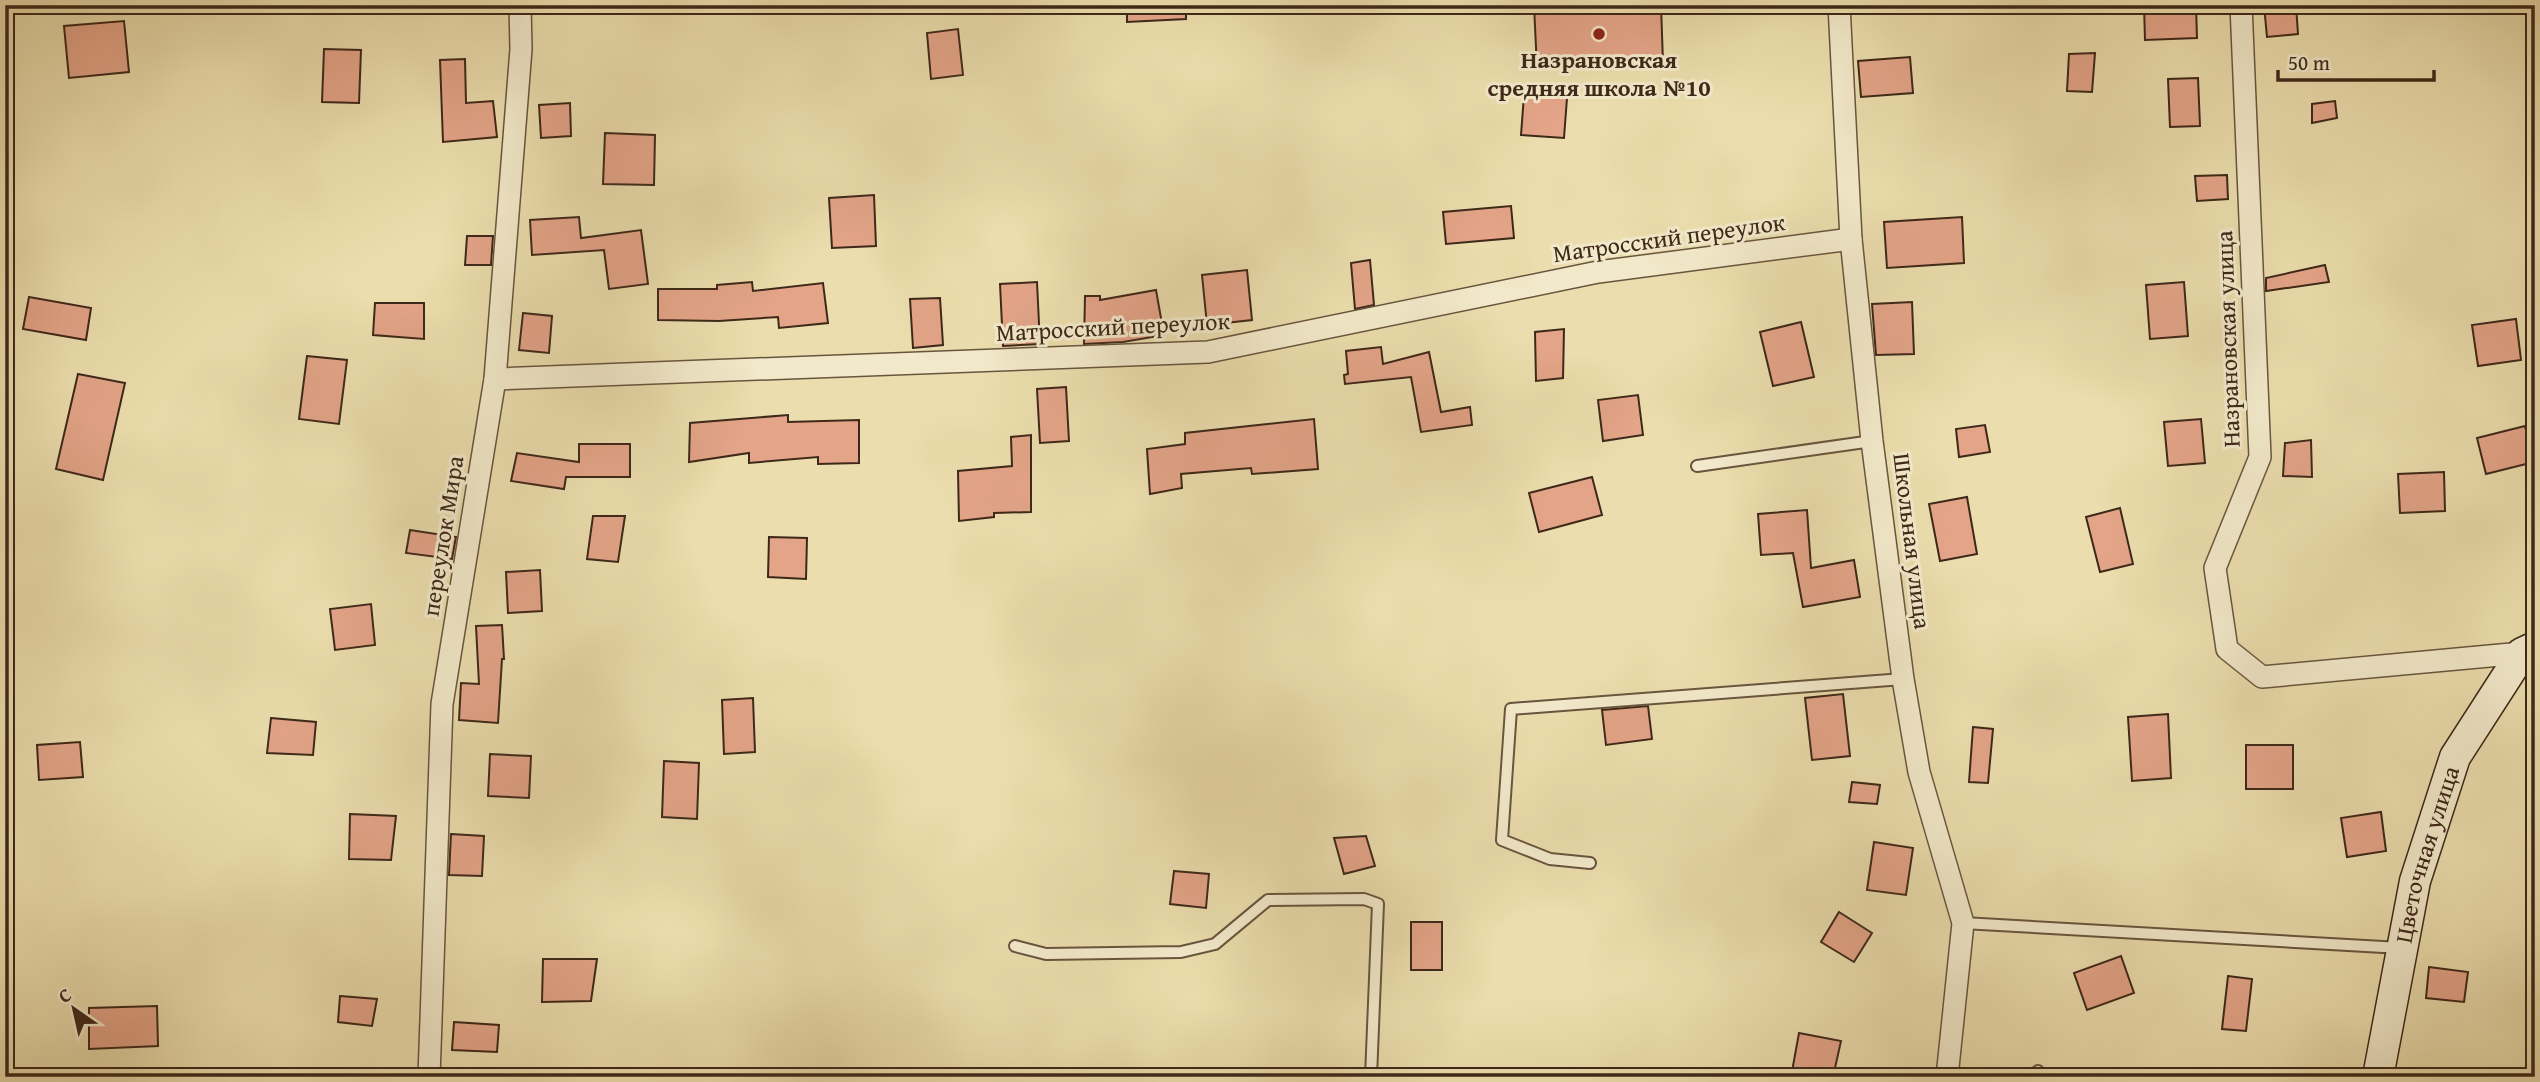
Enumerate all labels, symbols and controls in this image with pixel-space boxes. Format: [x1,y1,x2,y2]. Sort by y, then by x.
marker: Назрановская средняя школа №10 [1591,26,1607,42]
scale bar [2278,38,2433,82]
place label: Назрановская средняя школа №10 [1487,42,1711,105]
text: 50 m [2288,47,2330,78]
street label: Матросский переулок [1551,204,1788,271]
street label: Назрановская улица [2206,229,2249,448]
street label: Матросский переулок [995,303,1231,350]
street label: Школьная улица [1884,451,1941,631]
street label: переулок Мира [413,453,473,619]
street label: Цветочная улица [2386,761,2468,946]
north arrow [38,974,108,1044]
text: С [52,980,77,1010]

